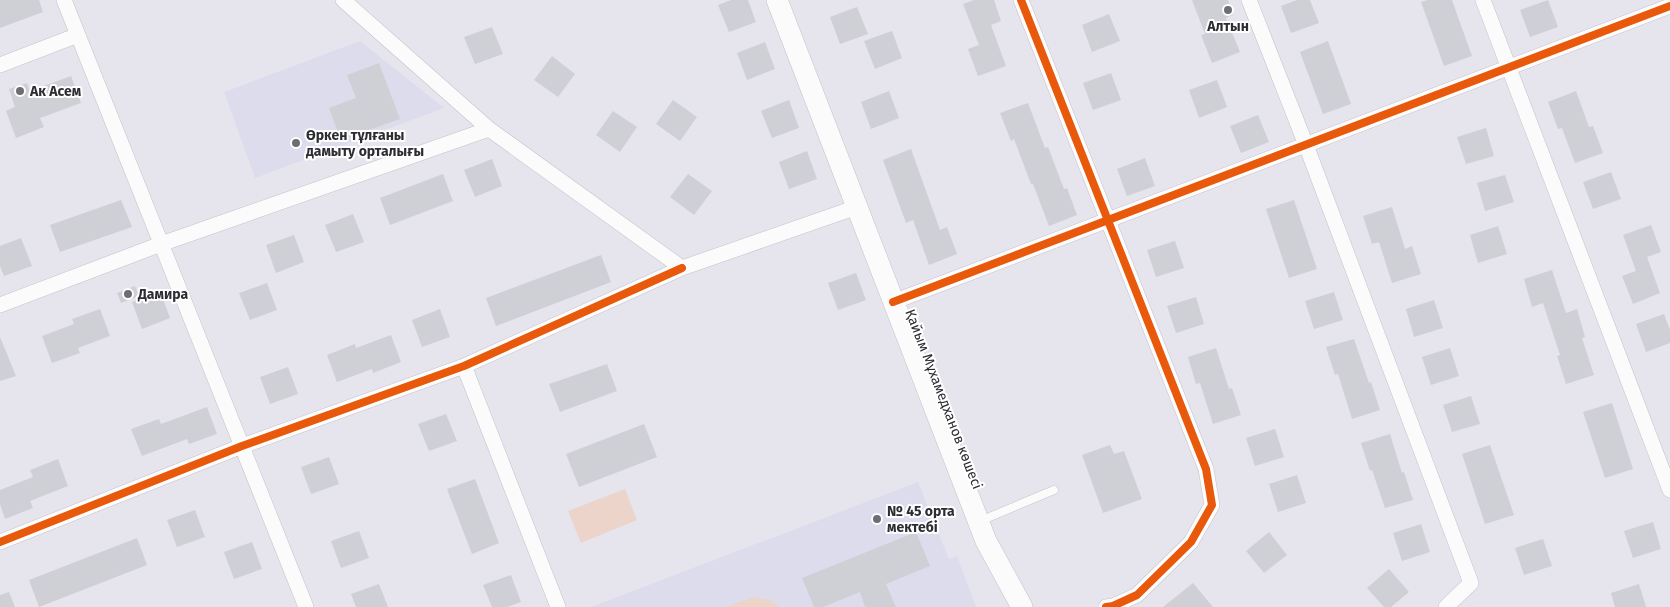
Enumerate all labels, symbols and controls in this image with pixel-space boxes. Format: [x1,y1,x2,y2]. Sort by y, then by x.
marker: Алтын [1222,4,1234,16]
place label: Алтын [1206,18,1249,35]
place label: Ак Асем [29,83,81,100]
marker: Ак Асем [14,85,26,97]
place label: Өркен тұлғаны дамыту орталығы [306,127,424,160]
marker: Өркен тұлғаны дамыту орталығы [290,137,302,149]
place label: Дамира [137,286,188,303]
marker: Дамира [122,288,134,300]
street label: Қайым Мұхамедханов көшесі [901,307,986,492]
place label: № 45 орта мектебі [887,503,955,536]
marker: № 45 орта мектебі [871,513,883,525]

